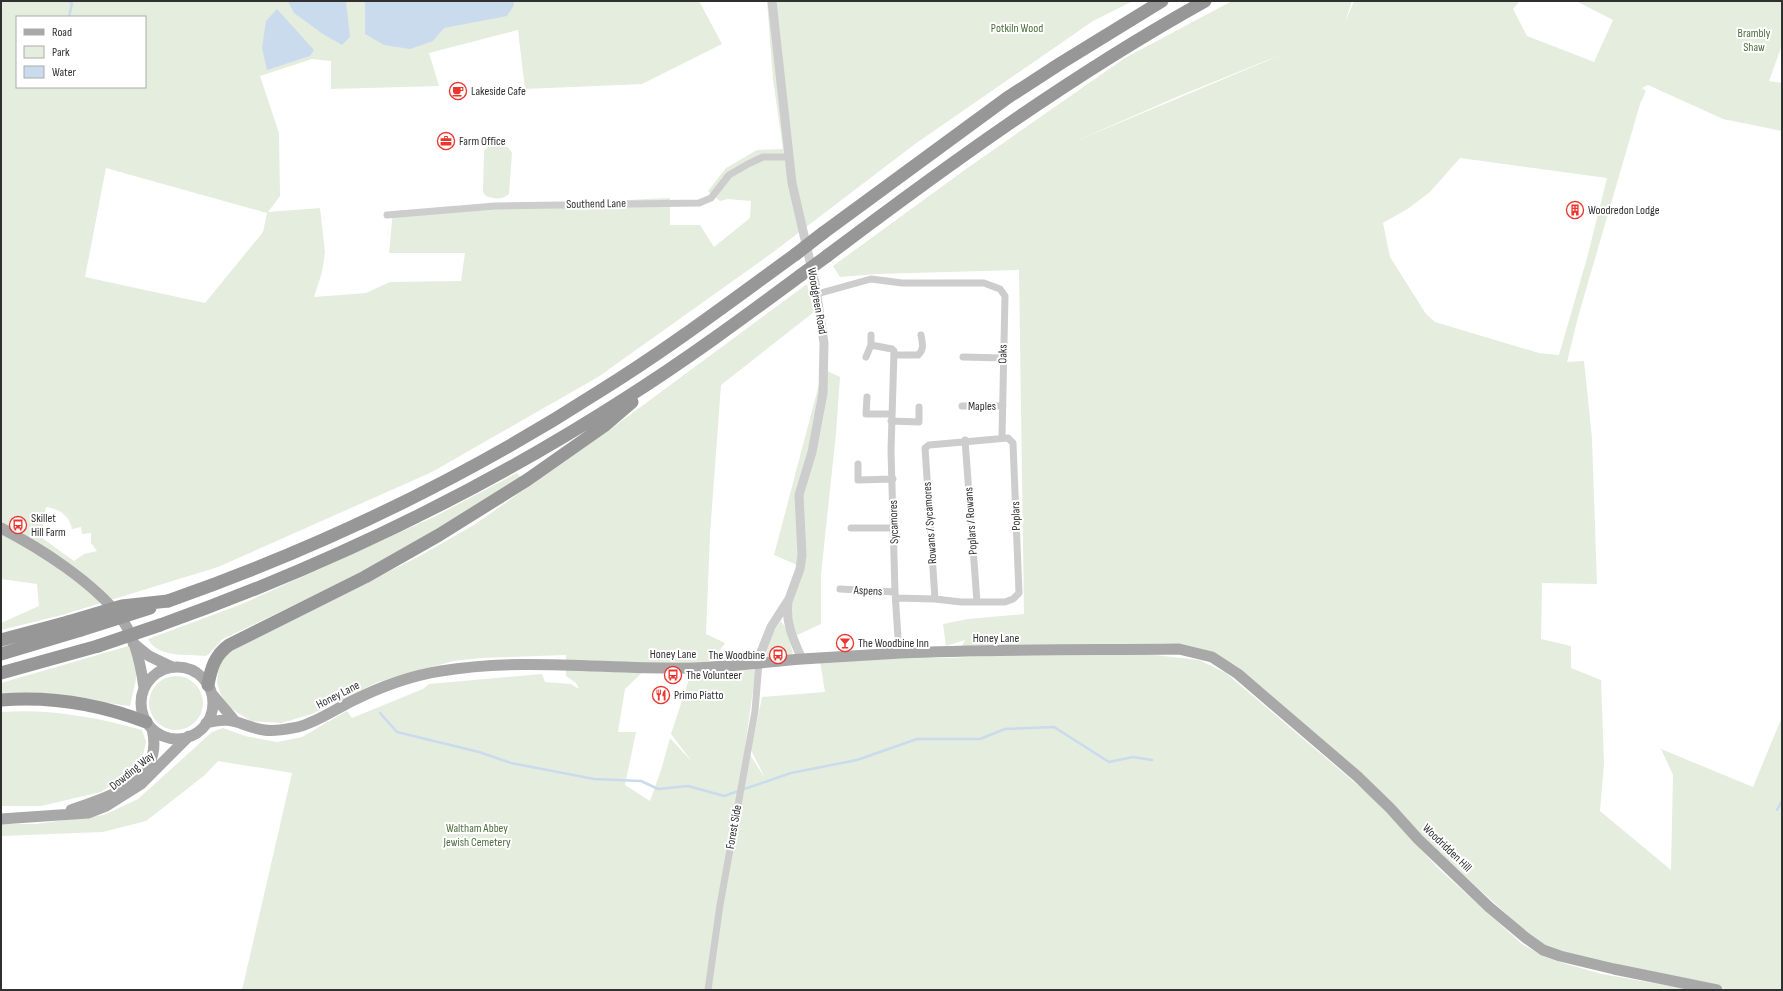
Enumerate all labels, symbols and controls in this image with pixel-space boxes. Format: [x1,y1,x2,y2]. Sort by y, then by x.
legend [16,16,146,88]
park label: Potkiln Wood [991,21,1043,36]
text: Road [52,25,72,40]
park label: Brambly Shaw [1738,26,1771,55]
text: Park [52,45,70,60]
text: Water [52,65,76,80]
cafe icon: Lakeside Cafe [448,81,468,101]
place label: Lakeside Cafe [471,84,526,99]
office icon: Farm Office [436,131,456,151]
place label: Farm Office [459,134,506,149]
street label: Southend Lane [566,196,626,212]
building icon: Woodredon Lodge [1565,200,1585,220]
place label: Woodredon Lodge [1588,203,1660,218]
street label: Woodgreen Road [804,267,830,335]
street label: Oaks [995,344,1011,364]
street label: Maples [968,399,996,414]
street label: Rowans / Sycamores [920,481,940,565]
street label: Poplars / Rowans [961,487,981,555]
street label: Sycamores [886,500,902,544]
street label: Poplars [1008,501,1024,531]
place label: Skillet Hill Farm [31,511,66,540]
bus stop icon: Skillet Hill Farm [8,515,28,535]
street label: Aspens [852,583,883,599]
street label: Honey Lane [973,631,1019,646]
bar icon: The Woodbine Inn [835,633,855,653]
place label: The Woodbine Inn [858,636,929,651]
bus stop icon: The Woodbine [768,645,788,665]
street label: Honey Lane [650,647,696,662]
place label: The Woodbine [709,648,765,663]
bus stop icon: The Volunteer [663,665,683,685]
place label: The Volunteer [686,668,742,683]
street label: Honey Lane [314,678,362,712]
restaurant icon: Primo Piatto [651,685,671,705]
place label: Primo Piatto [674,688,723,703]
street label: Dowding Way [107,748,158,794]
street label: Forest Side [723,804,745,850]
park label: Waltham Abbey Jewish Cemetery [442,821,511,850]
street label: Woodridden Hill [1419,821,1475,875]

